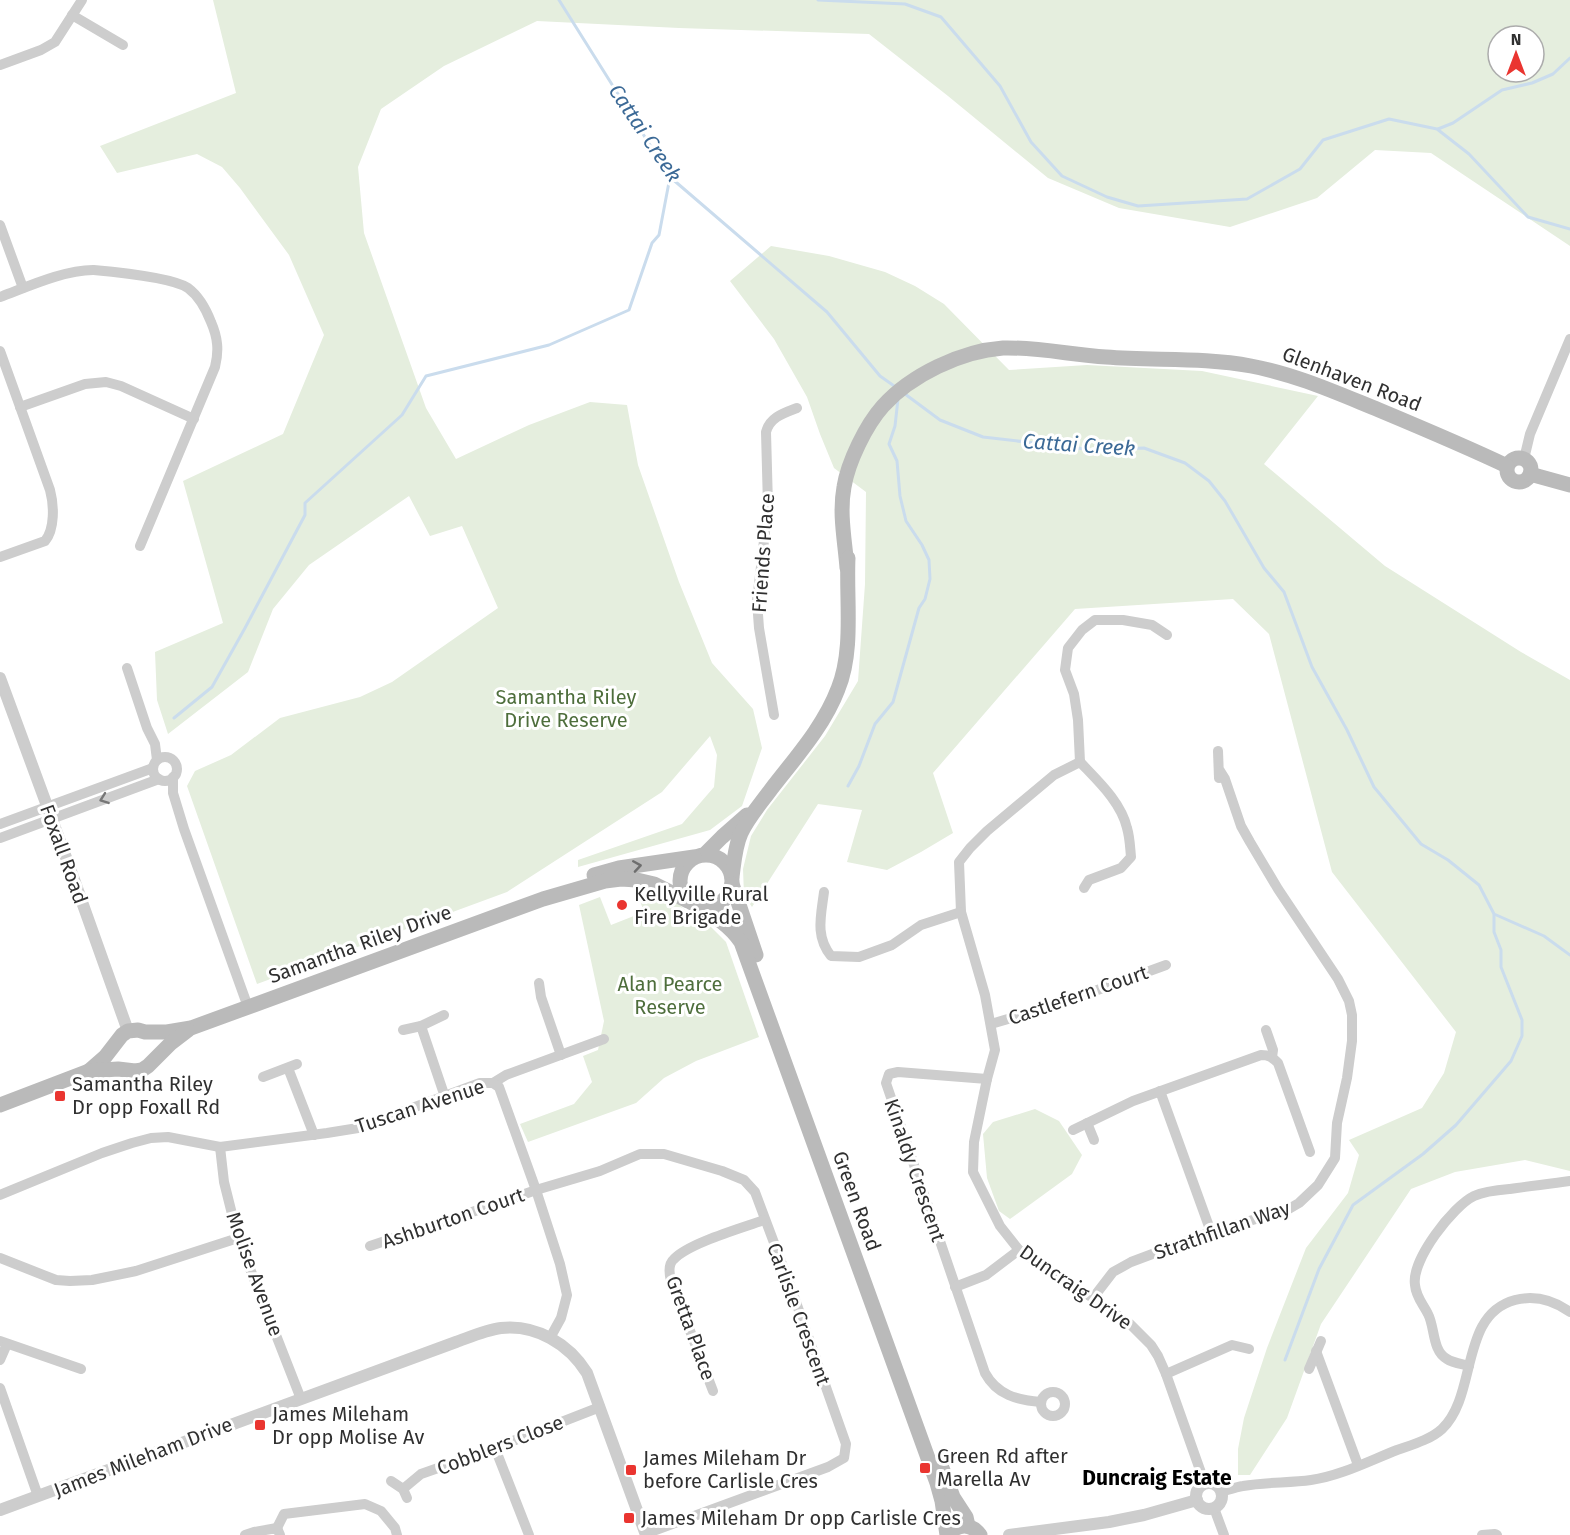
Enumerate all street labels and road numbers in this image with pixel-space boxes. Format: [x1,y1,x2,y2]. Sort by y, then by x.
street label: Glenhaven Road [1279,341,1425,417]
street label: Friends Place [747,492,779,614]
street label: Foxall Road [35,801,93,907]
street label: Samantha Riley Drive [265,900,455,988]
street label: Castlefern Court [1005,960,1152,1030]
street label: Tuscan Avenue [352,1074,488,1138]
street label: Kinaldy Crescent [879,1095,951,1246]
street label: Green Road [828,1148,886,1254]
street label: Ashburton Court [379,1182,528,1254]
street label: Strathfillan Way [1151,1195,1293,1265]
street label: Molise Avenue [221,1209,289,1339]
street label: Duncraig Drive [1015,1239,1137,1335]
street label: Carlisle Crescent [762,1240,836,1389]
street label: Gretta Place [661,1273,721,1383]
street label: Cobblers Close [433,1410,567,1480]
street label: James Mileham Drive [50,1412,236,1502]

